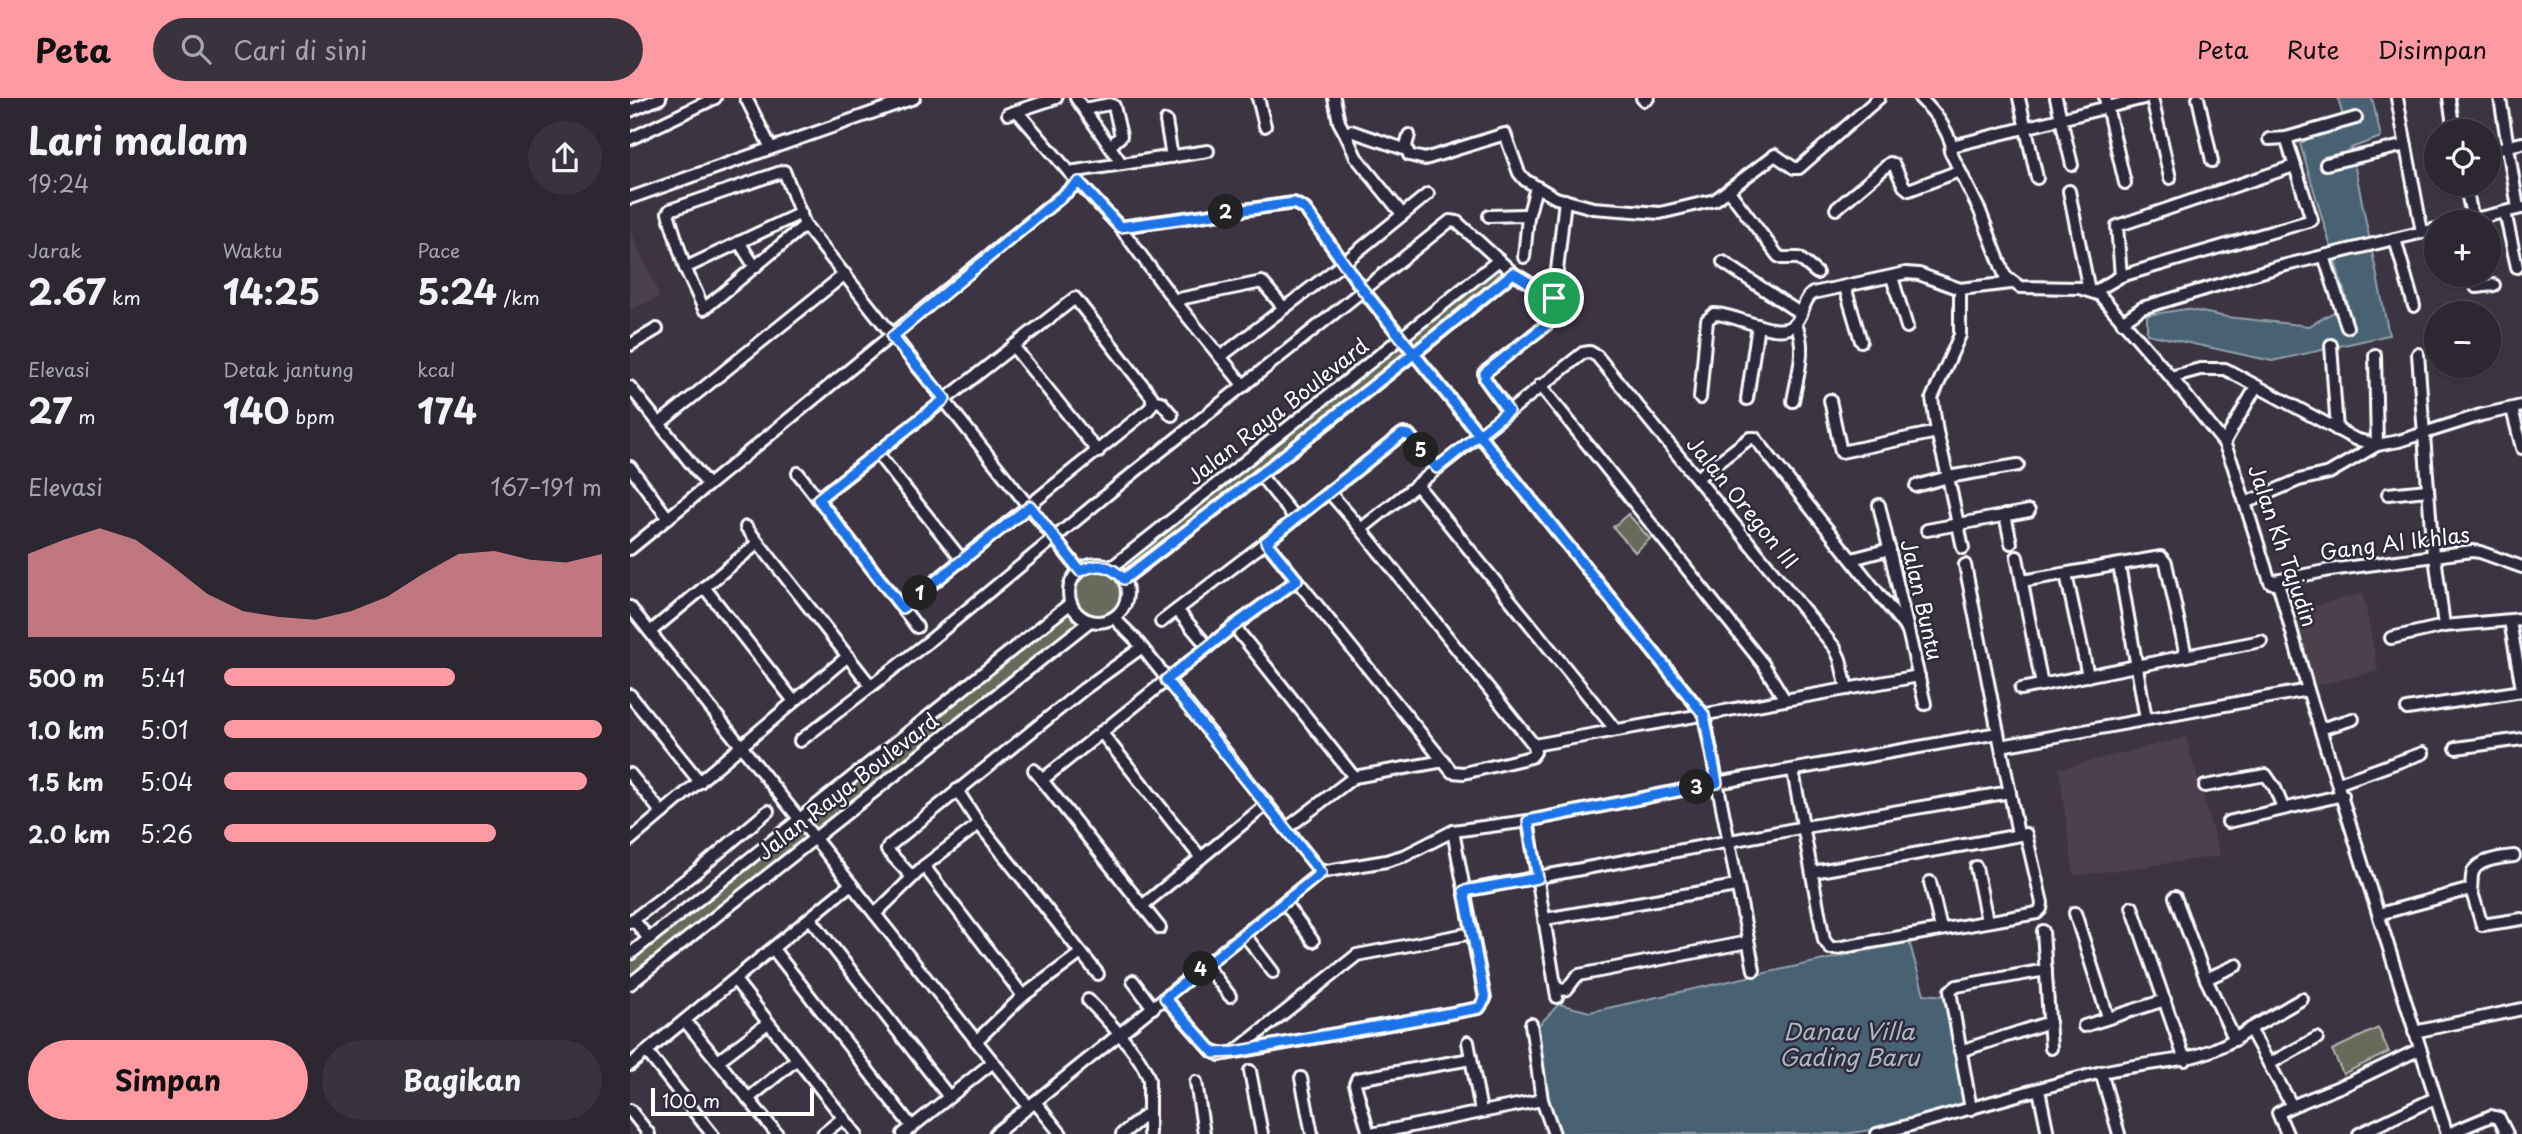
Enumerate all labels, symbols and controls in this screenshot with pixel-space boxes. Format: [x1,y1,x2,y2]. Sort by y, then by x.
search box [153,18,643,81]
text: Peta [35,24,111,74]
icon: search [177,30,215,68]
text: Cari di sini [233,30,367,69]
text: Peta [2197,31,2249,67]
text: Rute [2287,31,2339,67]
text: Disimpan [2377,31,2487,67]
text: Lari malam [28,111,249,168]
map controls [2424,119,2501,378]
button: locate [2424,119,2501,196]
button: share [528,121,602,195]
text: 19:24 [28,166,89,201]
pin: 2 [1208,194,1244,230]
text: 2 [1219,197,1232,225]
button: + [2424,210,2501,287]
text: Jarak [28,236,82,264]
text: Waktu [223,236,283,264]
text: Pace [417,236,460,264]
text: 2.67 [28,264,106,317]
text: 14:25 [223,264,320,317]
text: 5:24 [417,264,497,317]
pin [1524,268,1584,328]
icon: arrive [1535,279,1573,317]
text: km [106,283,141,311]
text: /km [497,283,540,311]
button: − [2424,301,2501,378]
street label: Jalan Raya Boulevard [1179,329,1375,492]
text: Elevasi [28,355,90,383]
text: Detak jantung [223,355,354,383]
text: kcal [417,355,455,383]
text: 27 [28,383,72,436]
text: 140 [223,383,289,436]
text: 174 [417,383,477,436]
text: m [72,402,96,430]
text: bpm [289,402,335,430]
street label: Jalan Oregon III [1680,428,1807,575]
pin: 5 [1404,432,1438,468]
text: 5 [1414,435,1427,463]
street label: Jalan Kh Tajudin [2241,460,2327,631]
text: Elevasi [28,469,103,504]
text: 167–191 m [491,469,602,504]
street label: Gang Al Ikhlas [2318,517,2471,567]
street label: Jalan Buntu [1894,536,1952,663]
pin: 1 [902,575,938,610]
text: 1 [915,578,924,606]
text: 500 m [28,660,105,695]
text: 5:41 [140,660,186,695]
street label: Jalan Raya Boulevard [749,704,945,867]
text: 1.0 km [28,712,105,747]
text: 5:01 [140,712,188,747]
text: 1.5 km [28,764,104,799]
text: 5:04 [140,764,193,799]
pin: 3 [1680,770,1714,804]
text: 3 [1690,772,1703,800]
text: 2.0 km [28,816,110,851]
text: 5:26 [140,816,193,851]
pin: 4 [1184,952,1218,986]
text: 4 [1194,954,1207,982]
water label: Danau Villa Gading Baru [1779,1013,1921,1074]
button: Simpan [28,1040,308,1120]
button: Bagikan [322,1040,602,1120]
scale bar [651,1085,814,1117]
text: 100 m [662,1086,720,1114]

